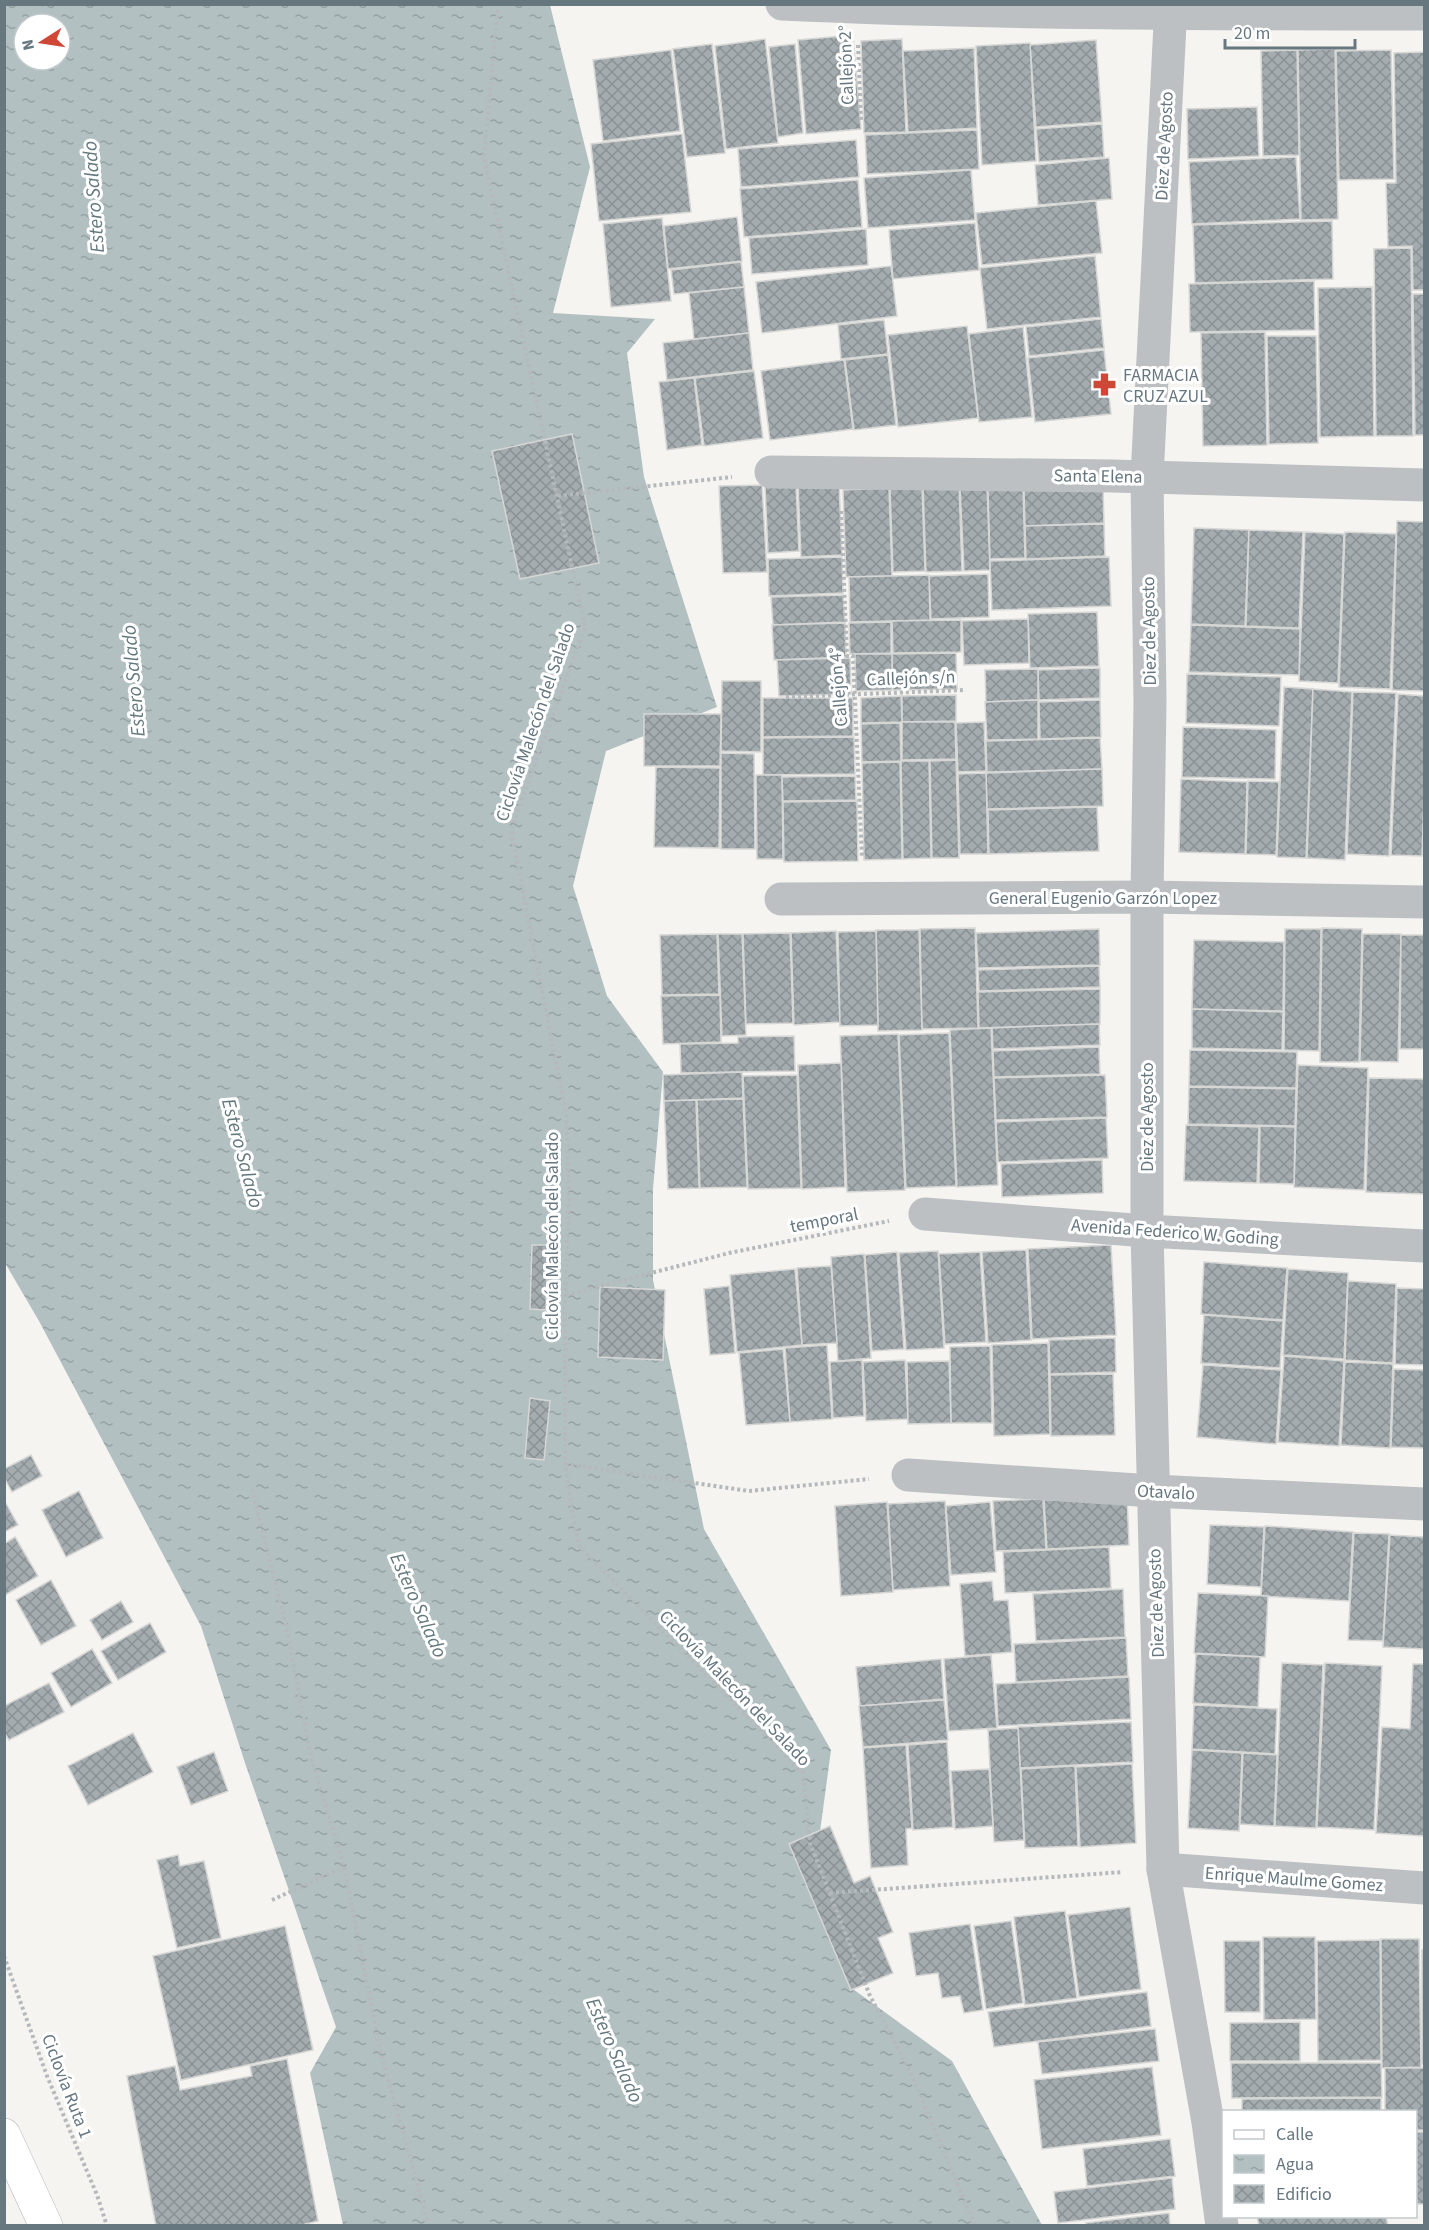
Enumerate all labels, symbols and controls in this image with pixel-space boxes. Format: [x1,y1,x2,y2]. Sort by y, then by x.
north arrow [12,12,72,72]
scale bar [1225,12,1356,50]
text: 20 m [1234,21,1270,46]
street label: Callejón 2° [833,25,860,105]
text: N [16,37,40,52]
street label: Diez de Agosto [1149,91,1180,201]
water label: Estero Salado [76,140,112,254]
place label: FARMACIA CRUZ AZUL [1123,363,1208,409]
pharmacy icon: FARMACIA CRUZ AZUL [1092,372,1118,398]
street label: Santa Elena [1053,463,1143,490]
street label: Diez de Agosto [1136,576,1163,686]
street label: Ciclovía Malecón del Salado [490,619,581,825]
water label: Estero Salado [115,624,153,738]
street label: Callejón 4° [823,646,854,728]
street label: Callejón s/n [866,664,956,693]
street label: General Eugenio Garzón Lopez [989,886,1218,911]
street label: Diez de Agosto [1135,1062,1160,1172]
water label: Estero Salado [214,1095,270,1211]
street label: Ciclovía Malecón del Salado [540,1132,565,1340]
street label: temporal [788,1202,860,1239]
street label: Avenida Federico W. Goding [1070,1213,1280,1252]
street label: Otavalo [1136,1478,1196,1507]
water label: Estero Salado [382,1548,454,1662]
street label: Diez de Agosto [1142,1548,1171,1658]
street label: Ciclovía Malecón del Salado [653,1605,816,1772]
street label: Enrique Maulme Gomez [1204,1861,1384,1898]
water label: Estero Salado [578,1993,650,2107]
street label: Ciclovía Ruta 1 [35,2030,98,2142]
legend [1222,2110,1417,2218]
text: Calle [1276,2122,1314,2147]
text: Agua [1276,2152,1314,2177]
text: Edificio [1276,2182,1332,2207]

